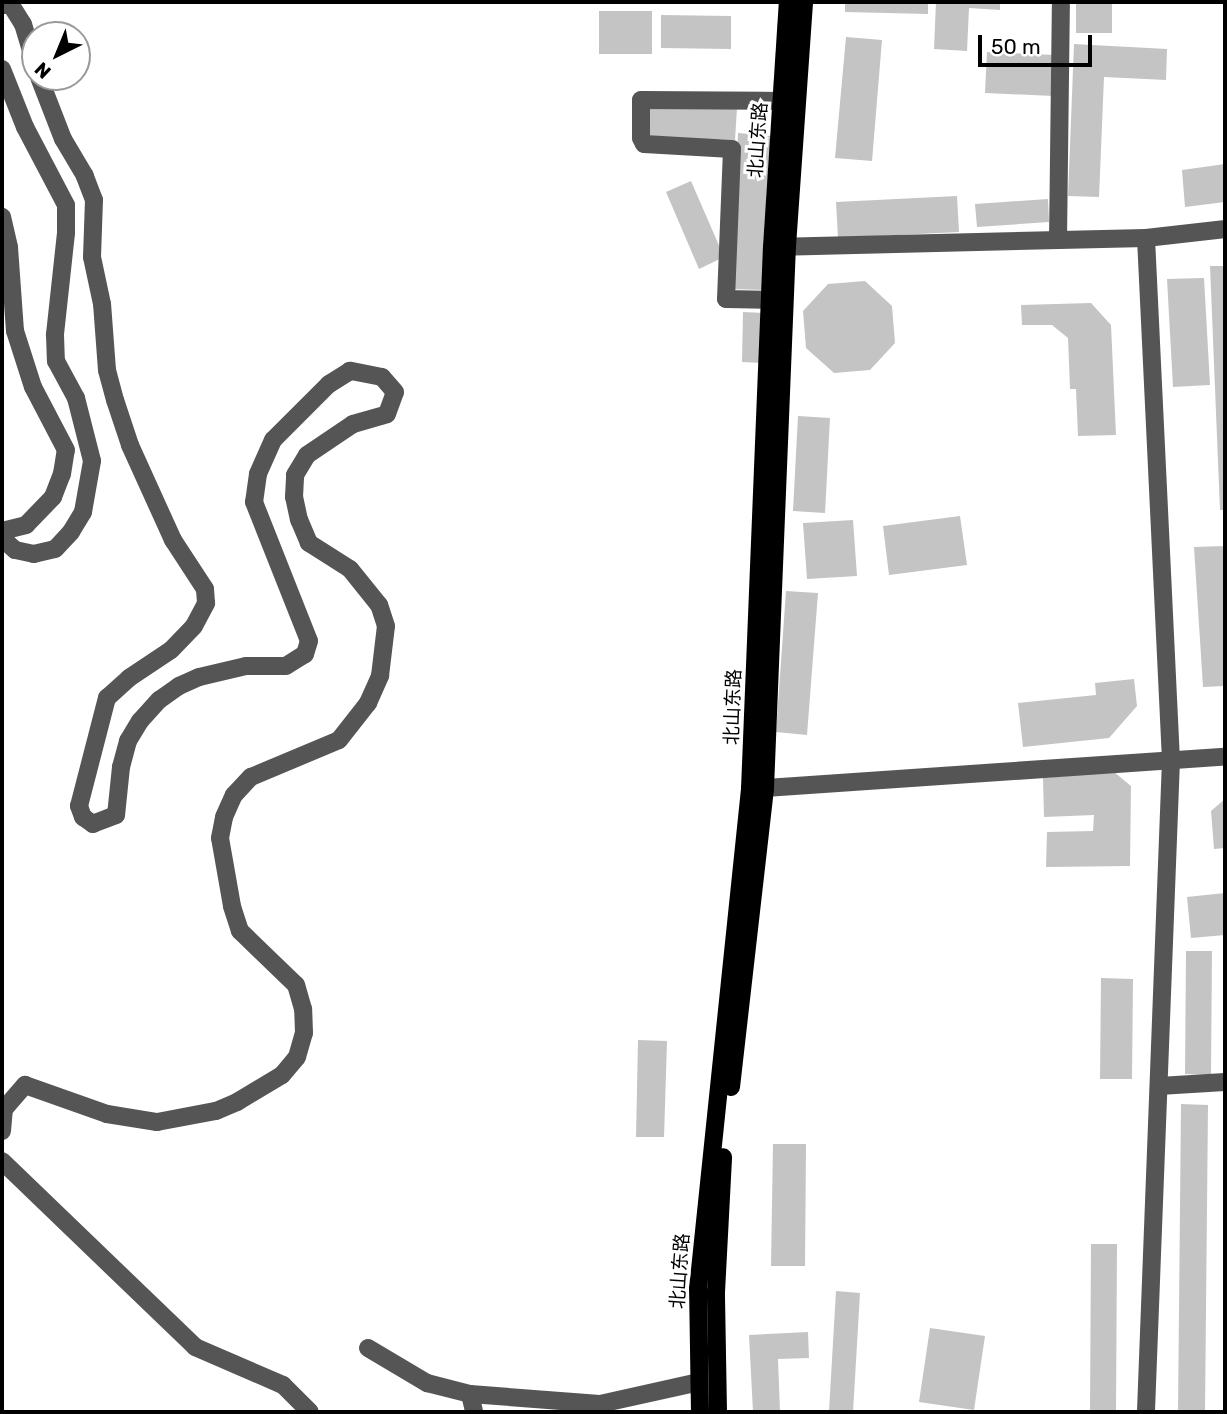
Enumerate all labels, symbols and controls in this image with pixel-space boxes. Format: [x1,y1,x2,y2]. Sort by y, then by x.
north arrow [21,21,91,91]
scale bar [982,21,1096,65]
text: 50 m [991,34,1041,59]
text: N [30,57,56,83]
street label: 北山东路 [744,101,772,179]
street label: 北山东路 [720,669,746,745]
street label: 北山东路 [666,1232,694,1310]

